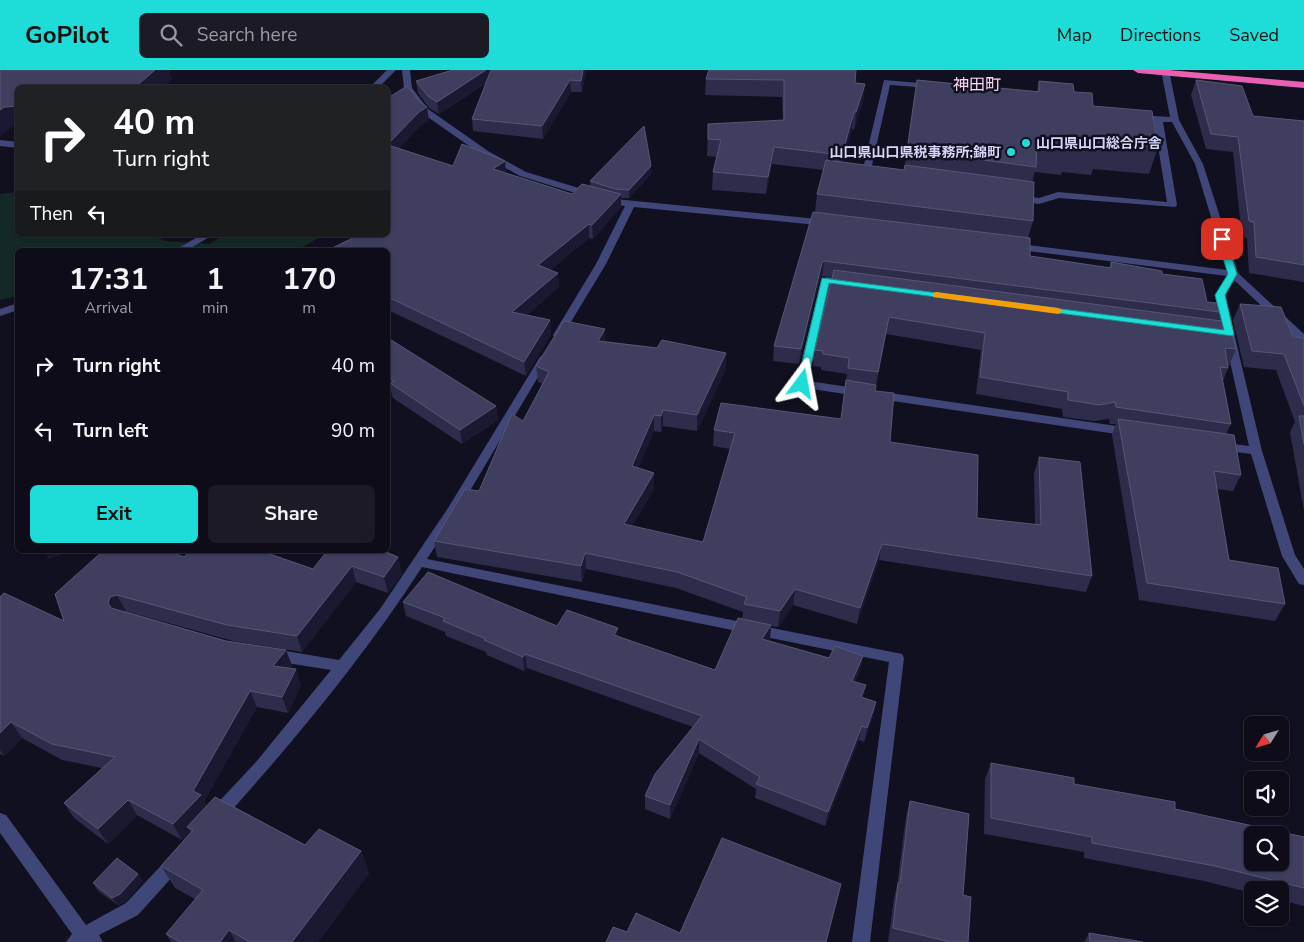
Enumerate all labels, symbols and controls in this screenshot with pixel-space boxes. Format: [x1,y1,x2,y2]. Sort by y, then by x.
search box [139,13,489,58]
text: GoPilot [25,19,109,51]
icon: search [157,21,185,49]
text: Search here [197,22,297,48]
text: Map [1057,23,1092,47]
text: Directions [1120,23,1201,47]
text: Saved [1229,23,1279,47]
district label: 神田町 [953,74,1001,96]
text: 40 m [113,99,195,146]
icon: right [30,105,95,170]
place label: 山口県山口総合庁舎 [1036,134,1162,153]
marker: 山口県山口総合庁舎 [1020,137,1032,149]
place label: 山口県山口県税事務所;錦町 [830,143,1001,162]
text: Turn right [113,144,209,174]
marker: 山口県山口県税事務所;錦町 [1005,146,1017,158]
icon: left [83,200,111,228]
text: Then [30,201,73,227]
pin [1201,218,1243,260]
icon: arrive [1208,225,1236,253]
text: 17:31 [69,259,148,300]
text: 1 [206,259,224,300]
text: 170 [282,259,336,300]
text: Arrival [84,297,133,319]
text: min [202,297,228,319]
text: m [302,297,316,319]
icon: right [30,352,58,380]
text: Turn right [73,353,160,379]
text: 40 m [331,353,375,379]
position arrow [775,357,827,409]
icon: left [30,417,58,445]
text: Turn left [73,418,148,444]
text: 90 m [331,418,375,444]
button: Exit [30,485,198,543]
button: Share [208,485,375,543]
north arrow [1244,716,1289,761]
map controls [1244,716,1289,926]
button: sound [1244,771,1289,816]
button: search [1244,826,1289,871]
button: layers [1244,881,1289,926]

